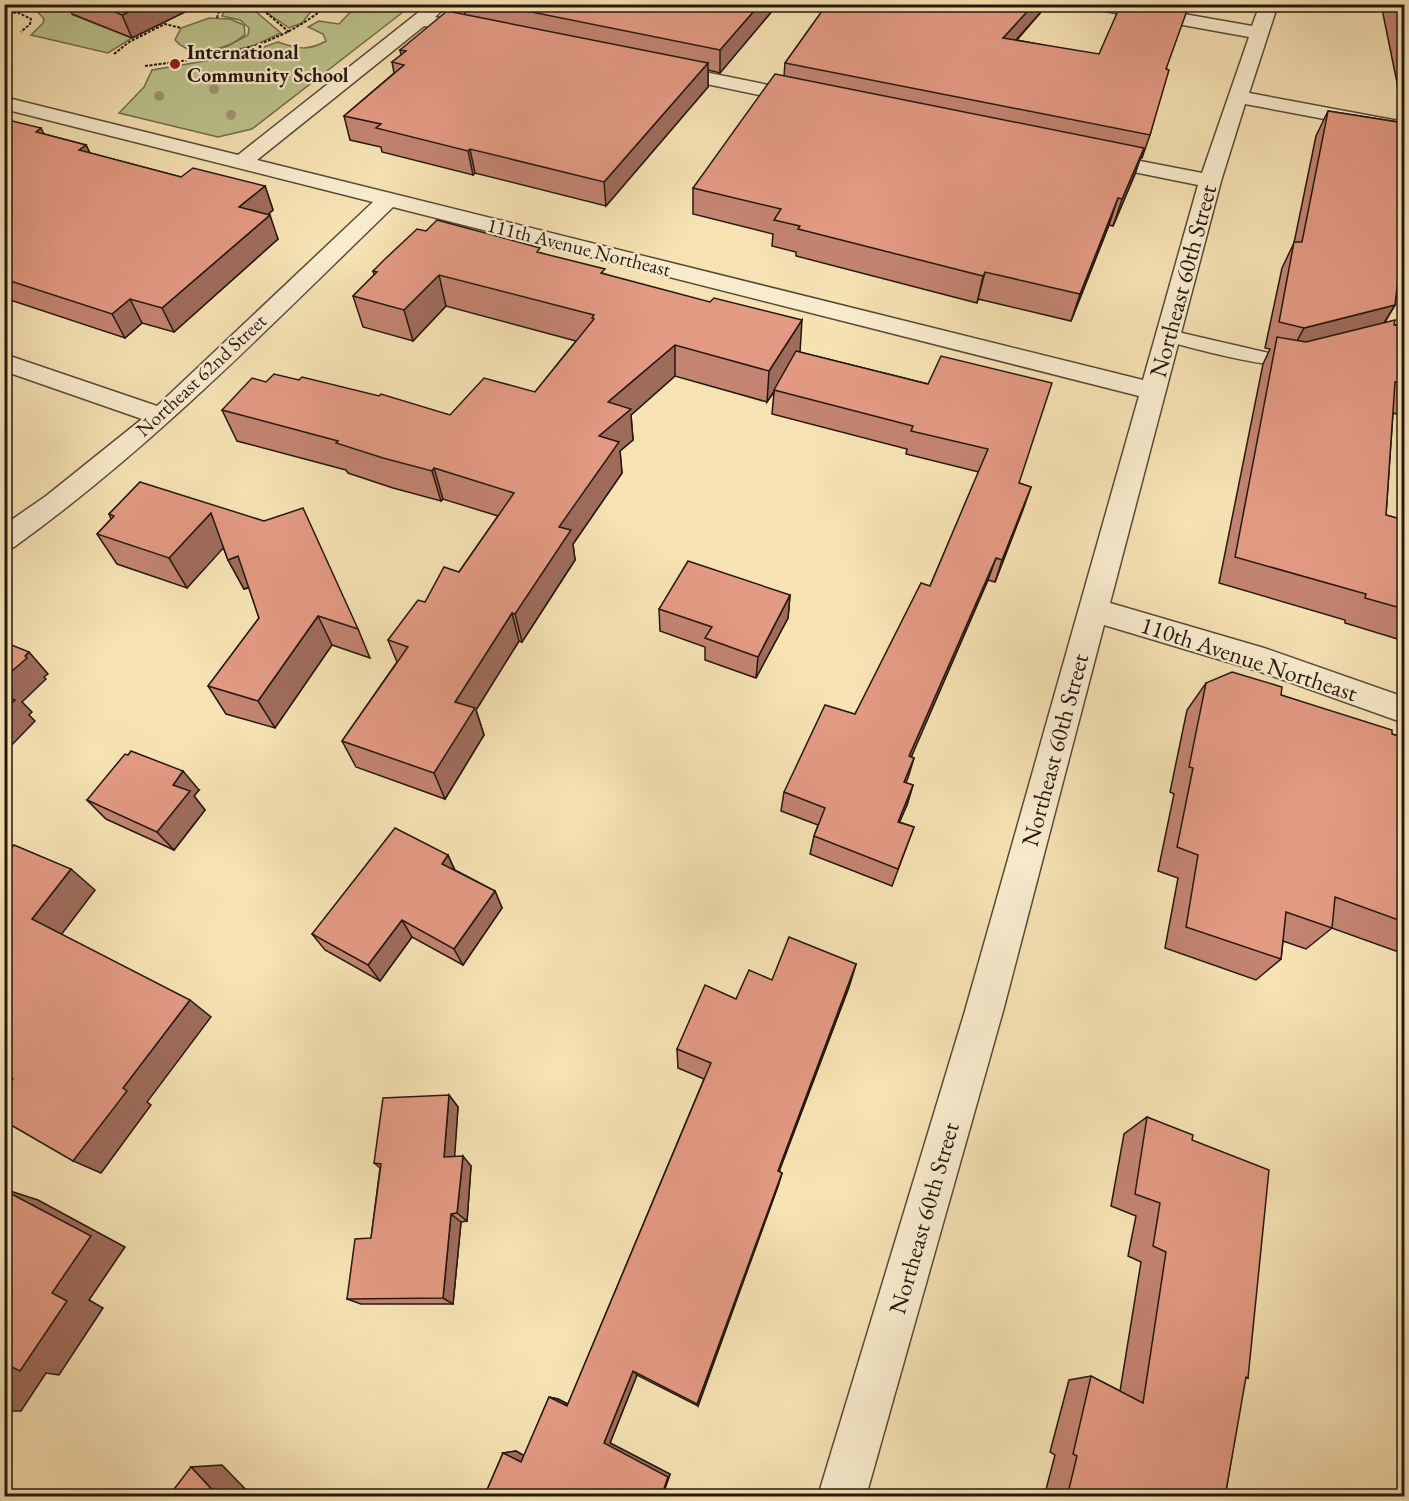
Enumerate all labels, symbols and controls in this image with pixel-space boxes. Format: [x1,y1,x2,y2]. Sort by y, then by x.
place label: International Community School [187,39,349,88]
marker: International Community School [168,57,182,71]
street label: Northeast 60th Street [1142,181,1223,381]
street label: 111th Avenue Northeast [484,212,674,283]
street label: Northeast 62nd Street [130,307,272,442]
street label: 110th Avenue Northeast [1137,609,1362,708]
street label: Northeast 60th Street [1014,650,1095,850]
street label: Northeast 60th Street [881,1118,966,1317]

